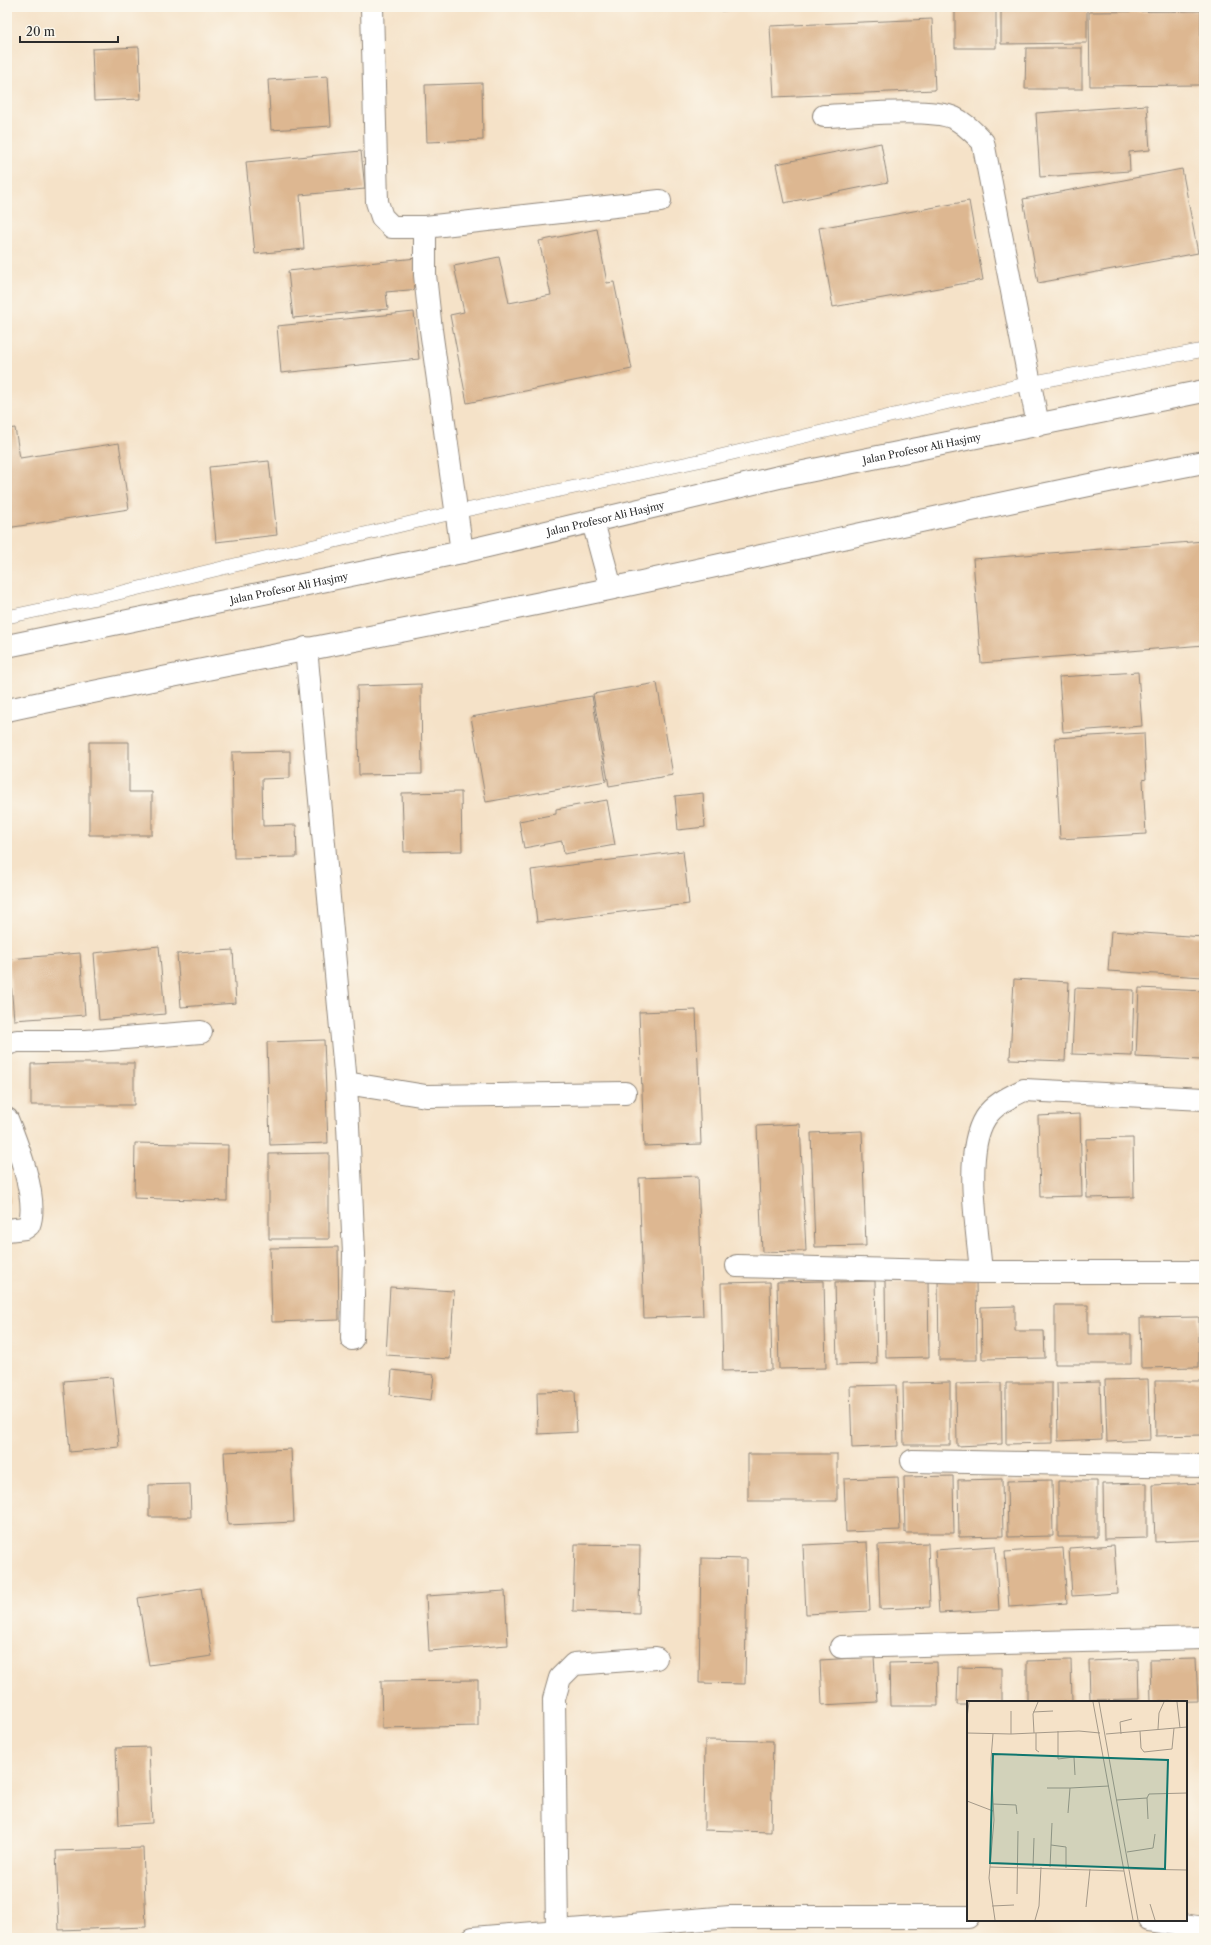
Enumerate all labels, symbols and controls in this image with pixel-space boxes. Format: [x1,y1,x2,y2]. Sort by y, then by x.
scale bar [20,18,118,44]
text: 20 m [26,24,55,39]
street label: Jalan Profesor Ali Hasjmy [860,430,983,467]
street label: Jalan Profesor Ali Hasjmy [544,498,666,539]
street label: Jalan Profesor Ali Hasjmy [227,570,350,607]
inset map [967,1701,1187,1921]

